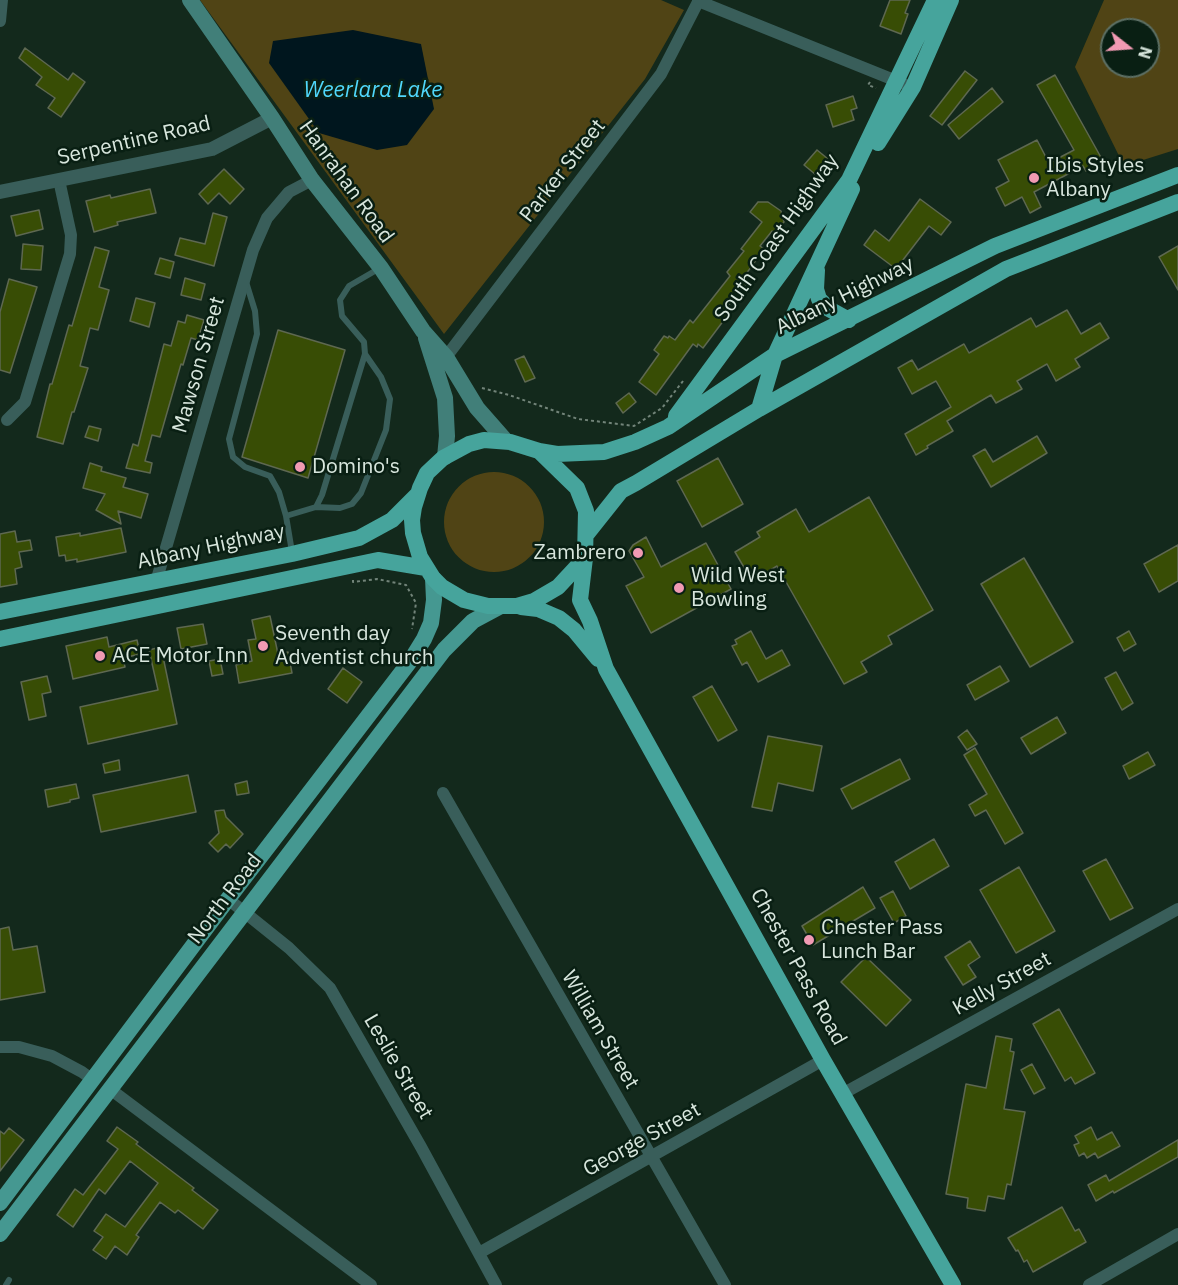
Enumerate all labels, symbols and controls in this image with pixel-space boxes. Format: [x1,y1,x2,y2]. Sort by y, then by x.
north arrow [1100,18,1160,78]
text: N [1134,44,1157,61]
water label: Weerlara Lake [304,78,442,104]
street label: Serpentine Road [55,111,213,171]
street label: Parker Street [515,114,611,228]
street label: Hanrahan Road [293,116,399,248]
street label: South Coast Highway [710,149,844,327]
place label: Ibis Styles Albany [1046,153,1145,203]
marker: Ibis Styles Albany [1027,171,1041,185]
street label: Albany Highway [772,252,918,340]
street label: Mawson Street [167,294,231,436]
place label: Domino's [312,454,400,480]
marker: Domino's [293,460,307,474]
street label: Albany Highway [135,519,287,575]
place label: Zambrero [534,540,626,566]
marker: Zambrero [631,546,645,560]
place label: Wild West Bowling [691,563,785,613]
marker: Wild West Bowling [672,581,686,595]
place label: Seventh day Adventist church [275,621,434,671]
marker: Seventh day Adventist church [256,639,270,653]
place label: ACE Motor Inn [112,643,248,669]
marker: ACE Motor Inn [93,649,107,663]
street label: North Road [183,849,267,949]
street label: Chester Pass Road [744,884,852,1050]
place label: Chester Pass Lunch Bar [821,915,943,965]
marker: Chester Pass Lunch Bar [802,933,816,947]
street label: Kelly Street [948,947,1056,1021]
street label: William Street [556,966,644,1094]
street label: Leslie Street [358,1010,438,1124]
street label: George Street [579,1097,705,1183]

